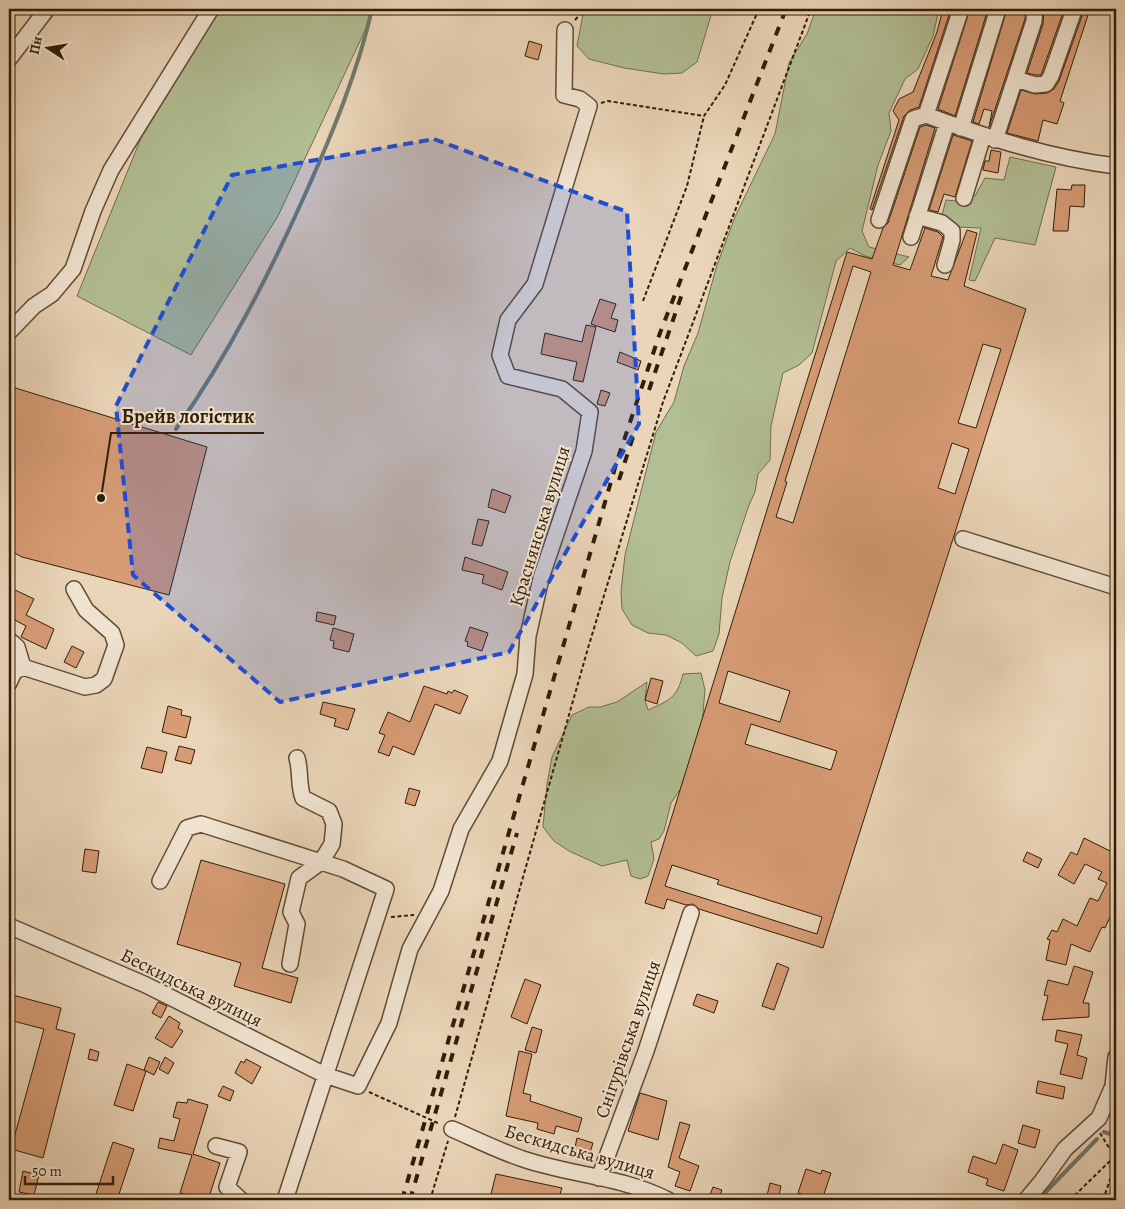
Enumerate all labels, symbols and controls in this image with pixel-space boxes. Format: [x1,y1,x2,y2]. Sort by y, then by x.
north arrow [22,22,72,72]
text: Пн [25,34,47,56]
callout: Брейв логістик [111,398,264,433]
text: Брейв логістик [122,403,255,430]
street label: Краснянська вулиця [503,443,577,610]
street label: Бескидська вулиця [116,942,267,1034]
street label: Снігурівська вулиця [589,957,667,1122]
street label: Бескидська вулиця [502,1118,658,1186]
scale bar [25,1154,112,1186]
text: 50 m [32,1161,62,1181]

